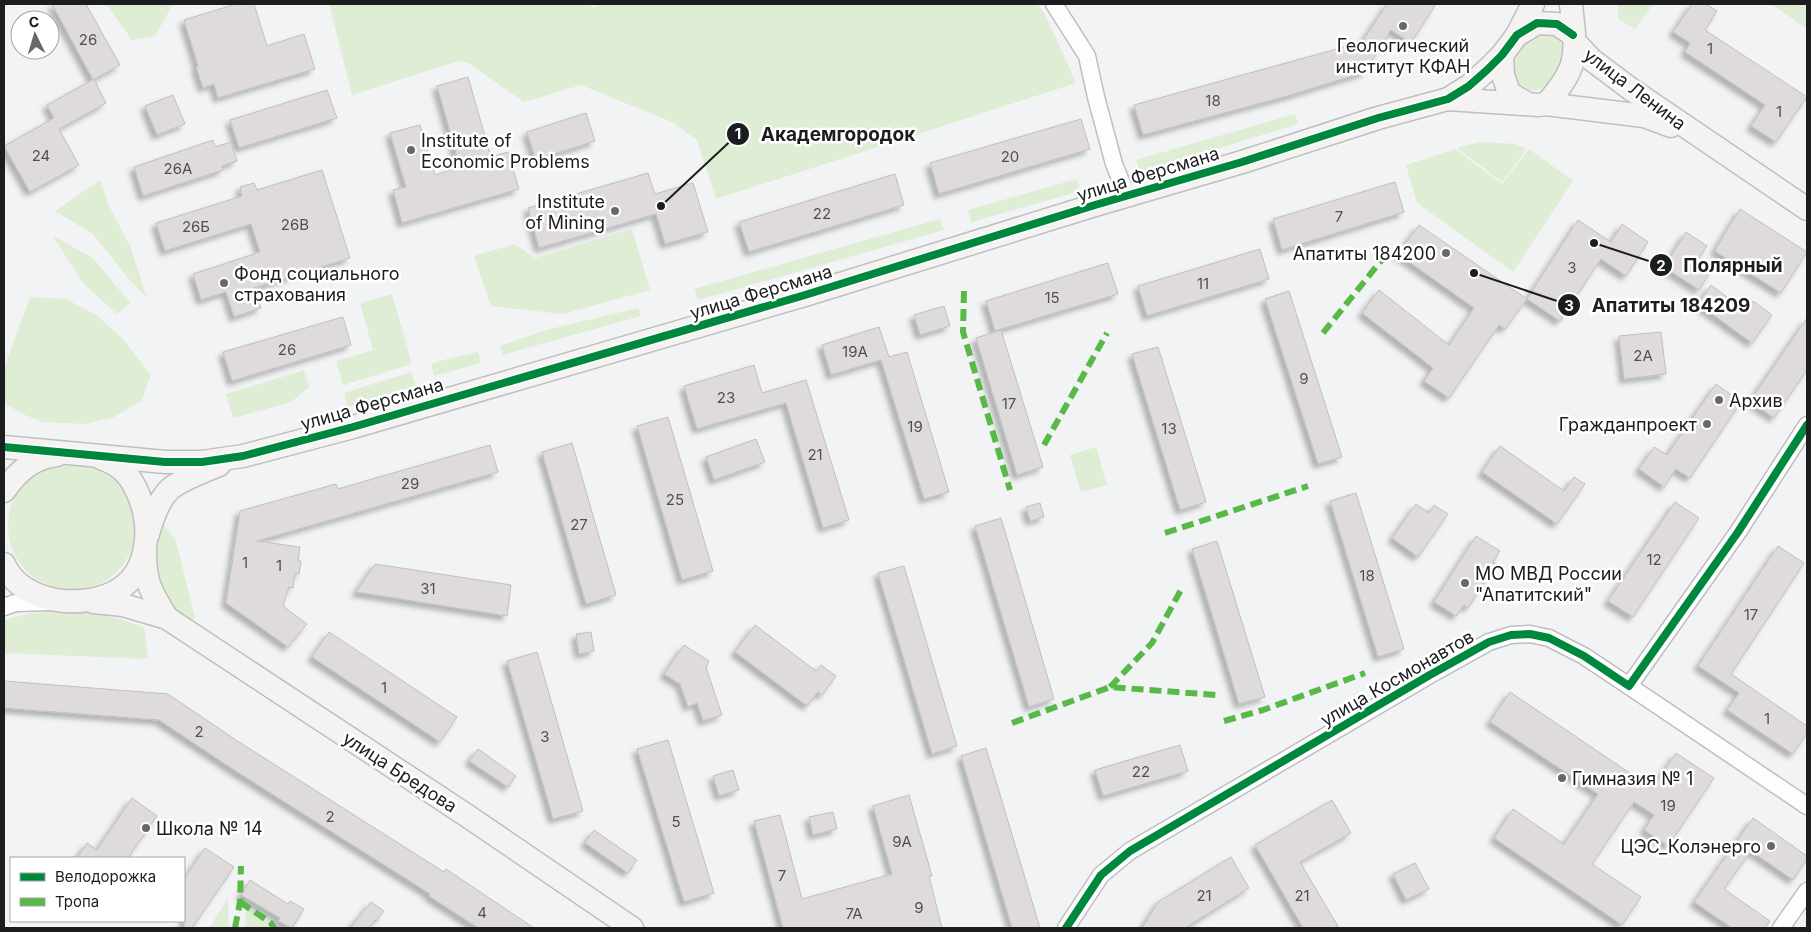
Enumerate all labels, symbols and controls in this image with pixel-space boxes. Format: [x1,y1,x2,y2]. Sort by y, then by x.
north arrow [10,10,60,60]
text: С [28,13,40,30]
marker: Геологический институт КФАН [1397,20,1409,32]
house number: 26 [79,30,97,49]
place label: Геологический институт КФАН [1336,35,1470,77]
house number: 1 [1707,39,1713,58]
street label: улица Ленина [1580,44,1690,134]
house number: 18 [1205,91,1221,110]
house number: 1 [1776,102,1782,121]
callout: Академгородок [725,117,925,151]
text: Академгородок [761,123,915,146]
text: 1 [735,124,741,143]
place label: Institute of Economic Problems [421,130,590,172]
street label: улица Ферсмана [1074,142,1222,206]
marker: Institute of Economic Problems [405,144,417,156]
house number: 24 [32,146,50,165]
house number: 20 [1001,147,1019,166]
house number: 26А [164,159,192,178]
place label: Institute of Mining [525,191,605,233]
house number: 22 [813,204,831,223]
marker: Institute of Mining [609,205,621,217]
house number: 7 [1335,207,1343,226]
house number: 26В [281,215,309,234]
house number: 26Б [182,217,210,236]
place label: Апатиты 184200 [1293,243,1436,264]
marker: Апатиты 184200 [1440,247,1452,259]
callout: Полярный [1649,248,1793,282]
text: Полярный [1683,254,1783,277]
text: 2 [1656,256,1666,275]
house number: 3 [1567,258,1577,277]
street label: улица Ферсмана [687,260,835,324]
place label: Фонд социального страхования [234,263,399,305]
house number: 11 [1197,274,1209,293]
marker: Фонд социального страхования [218,277,230,289]
house number: 15 [1044,288,1060,307]
callout: Апатиты 184209 [1557,288,1760,322]
text: Апатиты 184209 [1592,294,1750,317]
text: 3 [1564,296,1574,315]
house number: 26 [278,340,296,359]
house number: 19А [842,342,868,361]
house number: 2А [1633,346,1653,365]
house number: 9 [1299,369,1309,388]
street label: улица Ферсмана [298,374,446,434]
house number: 23 [717,388,735,407]
place label: Архив [1729,390,1783,411]
house number: 17 [1002,394,1016,413]
marker: Архив [1713,394,1725,406]
place label: Гражданпроект [1559,414,1698,435]
house number: 19 [907,417,923,436]
marker: Гражданпроект [1701,418,1713,430]
house number: 13 [1161,419,1177,438]
house number: 21 [807,445,823,464]
house number: 29 [401,474,419,493]
house number: 25 [666,490,684,509]
house number: 27 [570,515,588,534]
house number: 12 [1646,550,1662,569]
house number: 1 [242,553,248,572]
house number: 1 [276,556,282,575]
place label: МО МВД России "Апатитский" [1475,563,1622,605]
house number: 18 [1359,566,1375,585]
marker: МО МВД России "Апатитский" [1459,577,1471,589]
house number: 31 [420,579,436,598]
house number: 17 [1744,605,1758,624]
street label: улица Космонавтов [1317,626,1477,730]
house number: 1 [381,678,387,697]
house number: 1 [1764,709,1770,728]
house number: 2 [194,722,204,741]
street label: улица Бредова [339,727,461,817]
house number: 3 [540,727,550,746]
house number: 22 [1132,762,1150,781]
place label: Гимназия № 1 [1572,768,1693,789]
marker: Гимназия № 1 [1556,772,1568,784]
house number: 19 [1660,796,1676,815]
house number: 2 [325,807,335,826]
house number: 5 [671,812,681,831]
place label: Школа № 14 [156,818,263,839]
marker: Школа № 14 [140,822,152,834]
house number: 9А [892,832,912,851]
place label: ЦЭС_Колэнерго [1620,836,1761,857]
marker: ЦЭС_Колэнерго [1765,840,1777,852]
legend [10,857,185,922]
house number: 7 [778,866,786,885]
text: Велодорожка [55,867,156,886]
house number: 21 [1196,886,1212,905]
house number: 21 [1294,886,1310,905]
text: Тропа [55,892,99,911]
house number: 9 [914,898,924,917]
house number: 4 [477,903,487,922]
house number: 7А [845,904,863,923]

